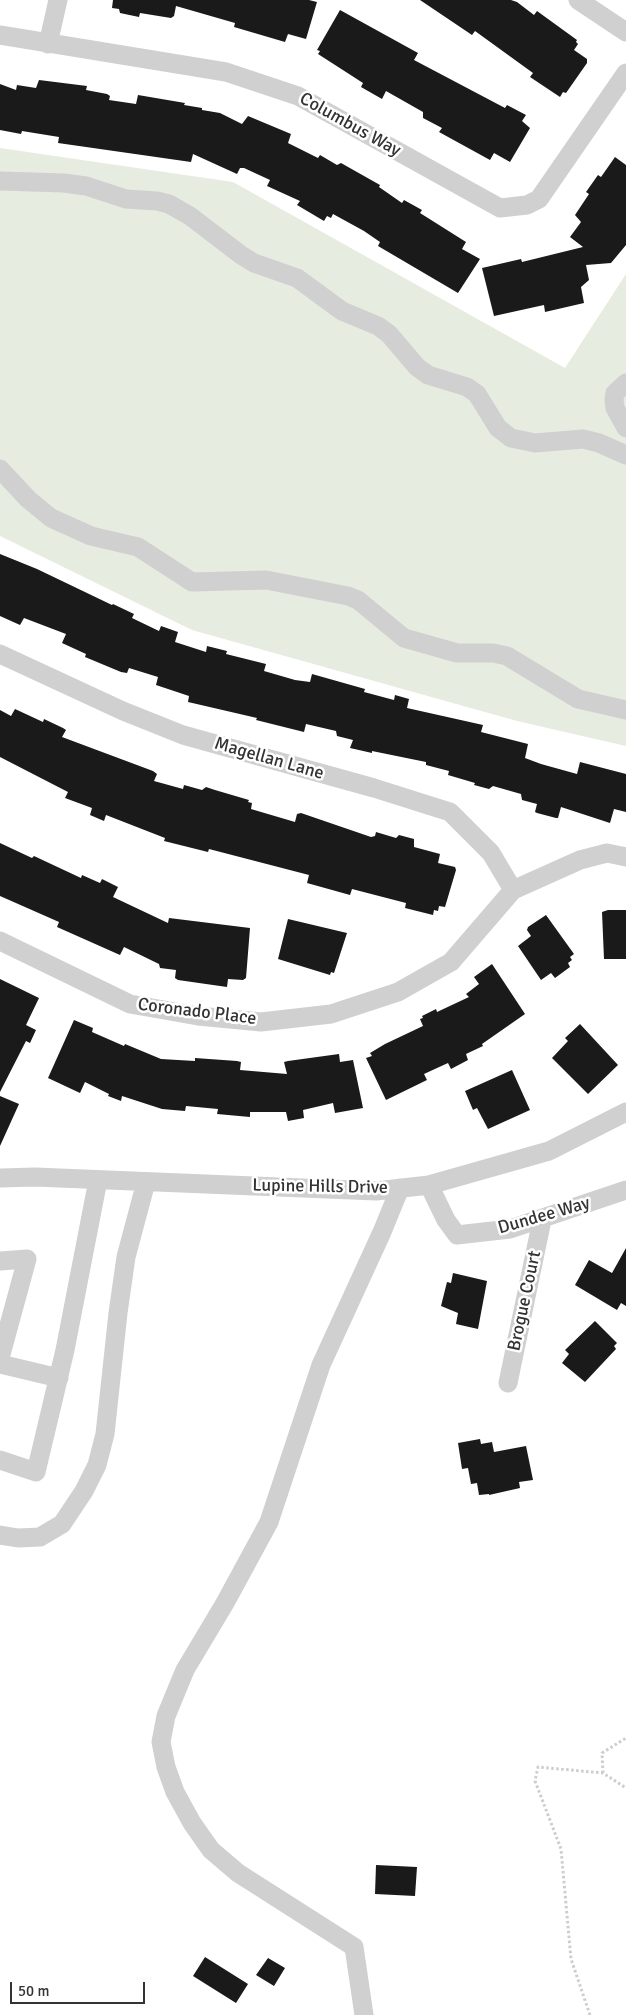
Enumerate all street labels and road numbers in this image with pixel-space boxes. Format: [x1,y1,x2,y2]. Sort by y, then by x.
street label: Columbus Way [296,88,404,162]
street label: Magellan Lane [212,733,326,785]
street label: Coronado Place [136,994,258,1030]
street label: Lupine Hills Drive [252,1175,388,1199]
street label: Dundee Way [495,1193,593,1239]
street label: Brogue Court [504,1249,546,1353]

